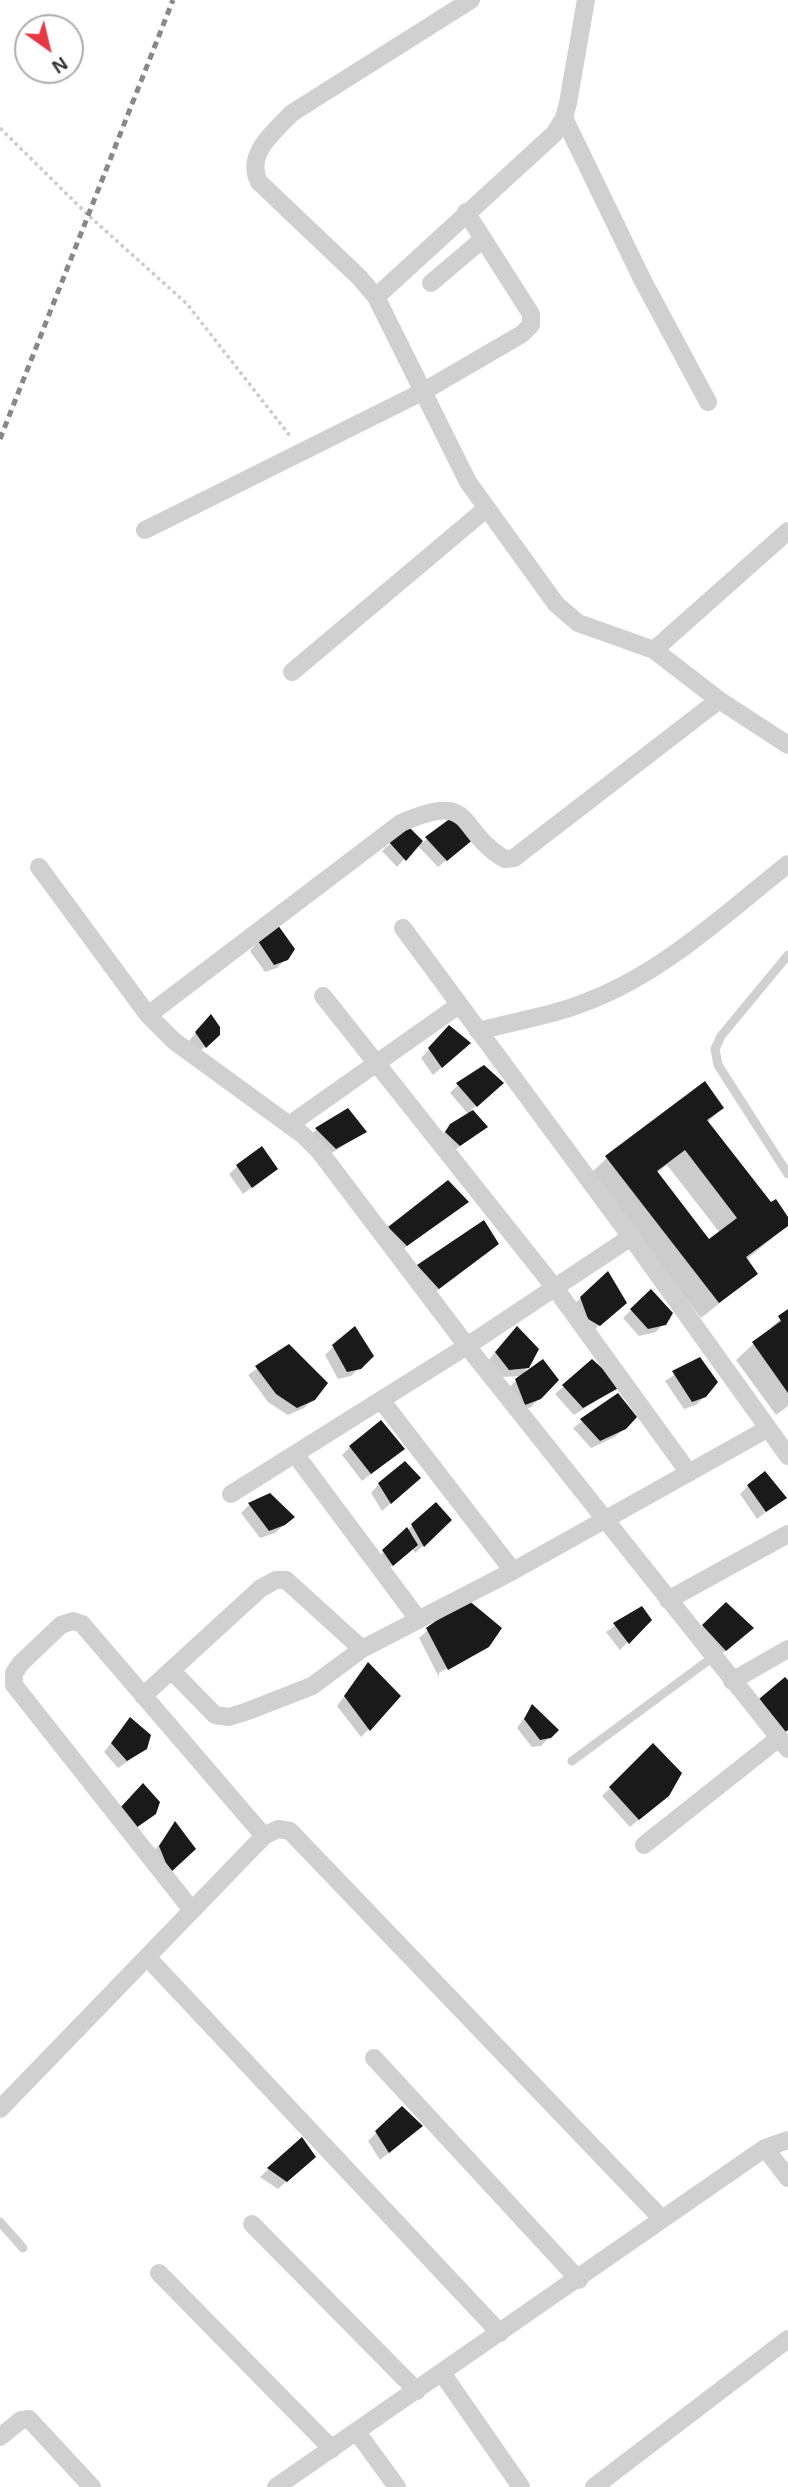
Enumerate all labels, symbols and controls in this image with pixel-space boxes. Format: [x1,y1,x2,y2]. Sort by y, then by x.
north arrow [14,14,84,84]
text: N [48,53,71,78]

